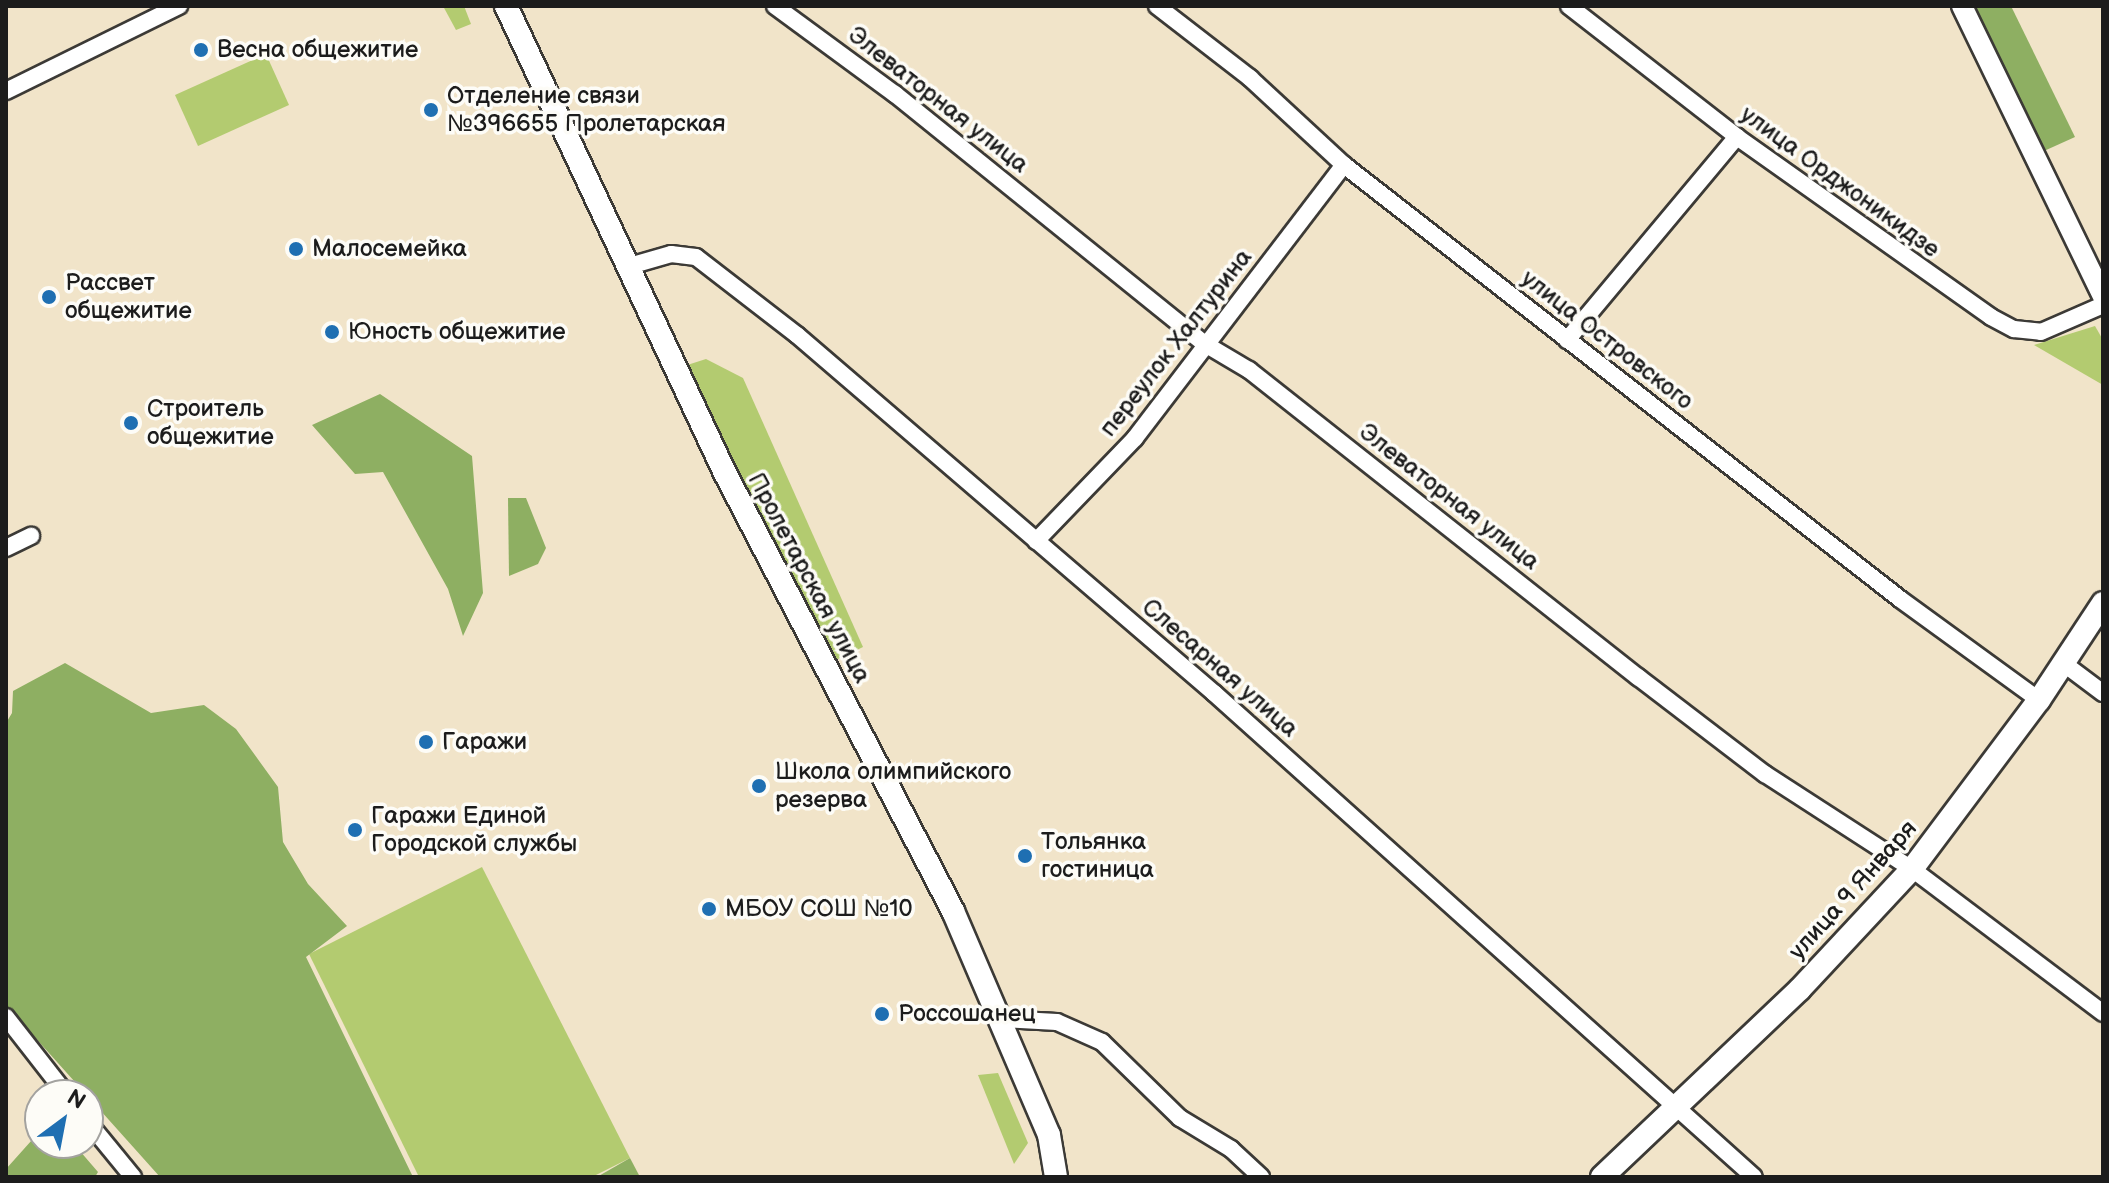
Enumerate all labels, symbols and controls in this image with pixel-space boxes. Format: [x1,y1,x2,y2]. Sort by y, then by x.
street label: Элеваторная улица [842,21,1034,179]
place label: Весна общежитие [217,36,418,64]
marker: Весна общежитие [192,41,210,59]
place label: Отделение связи №396655 Пролетарская [447,82,726,138]
street label: улица Орджоникидзе [1735,100,1945,264]
marker: Отделение связи №396655 Пролетарская [422,101,440,119]
place label: Малосемейка [312,235,467,263]
marker: Малосемейка [287,240,305,258]
street label: переулок Халтурина [1094,244,1258,442]
street label: улица Островского [1516,264,1698,416]
place label: Рассвет общежитие [65,269,192,325]
marker: Рассвет общежитие [40,288,58,306]
place label: Юность общежитие [348,318,566,346]
marker: Юность общежитие [323,323,341,341]
place label: Строитель общежитие [147,395,274,451]
marker: Строитель общежитие [122,414,140,432]
street label: Элеваторная улица [1353,418,1545,576]
street label: Пролетарская улица [741,468,877,688]
street label: Слесарная улица [1136,593,1304,743]
place label: Гаражи [442,728,527,756]
marker: Гаражи [417,733,435,751]
place label: Школа олимпийского резерва [775,758,1011,814]
marker: Школа олимпийского резерва [750,777,768,795]
place label: Гаражи Единой Городской службы [371,802,577,858]
street label: улица 9 Января [1783,815,1923,965]
marker: Гаражи Единой Городской службы [346,821,364,839]
place label: Тольянка гостиница [1041,828,1154,884]
marker: Тольянка гостиница [1016,847,1034,865]
place label: МБОУ СОШ №10 [725,895,913,923]
marker: МБОУ СОШ №10 [700,900,718,918]
place label: Россошанец [898,1000,1036,1028]
marker: Россошанец [873,1005,891,1023]
north arrow [24,1079,104,1159]
text: N [62,1084,90,1116]

